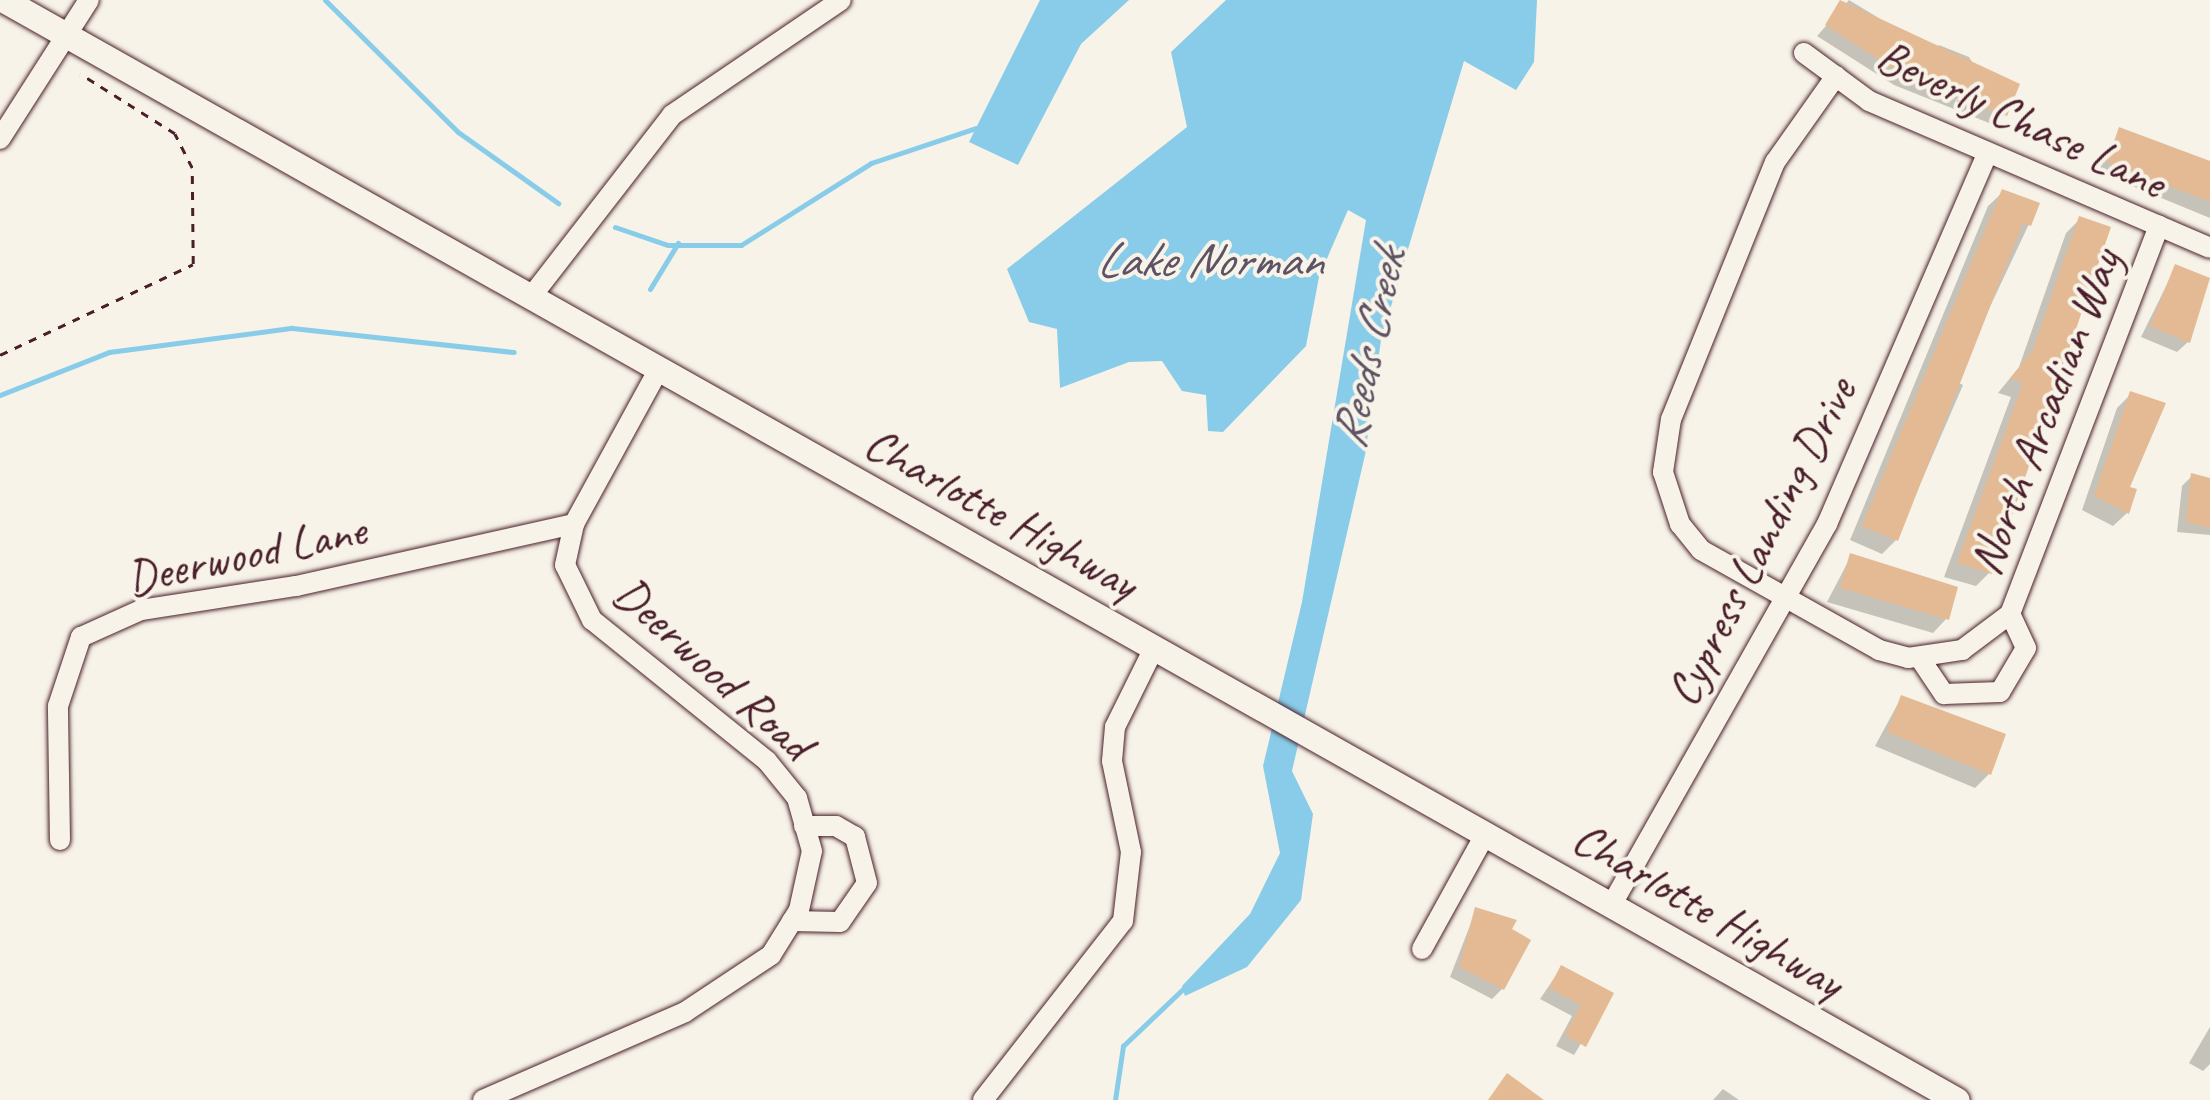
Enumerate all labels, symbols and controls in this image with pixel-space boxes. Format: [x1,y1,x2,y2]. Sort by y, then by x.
street label: Beverly Chase Lane [1867,27,2175,211]
water label: Lake Norman [1095,230,1323,290]
street label: North Arcadian Way [1957,242,2133,582]
water label: Reeds Creek [1318,245,1418,453]
street label: Cypress Landing Drive [1653,368,1869,716]
street label: Charlotte Highway [855,414,1147,612]
street label: Deerwood Lane [120,500,372,608]
street label: Deerwood Road [602,564,824,772]
street label: Charlotte Highway [1562,809,1854,1011]

